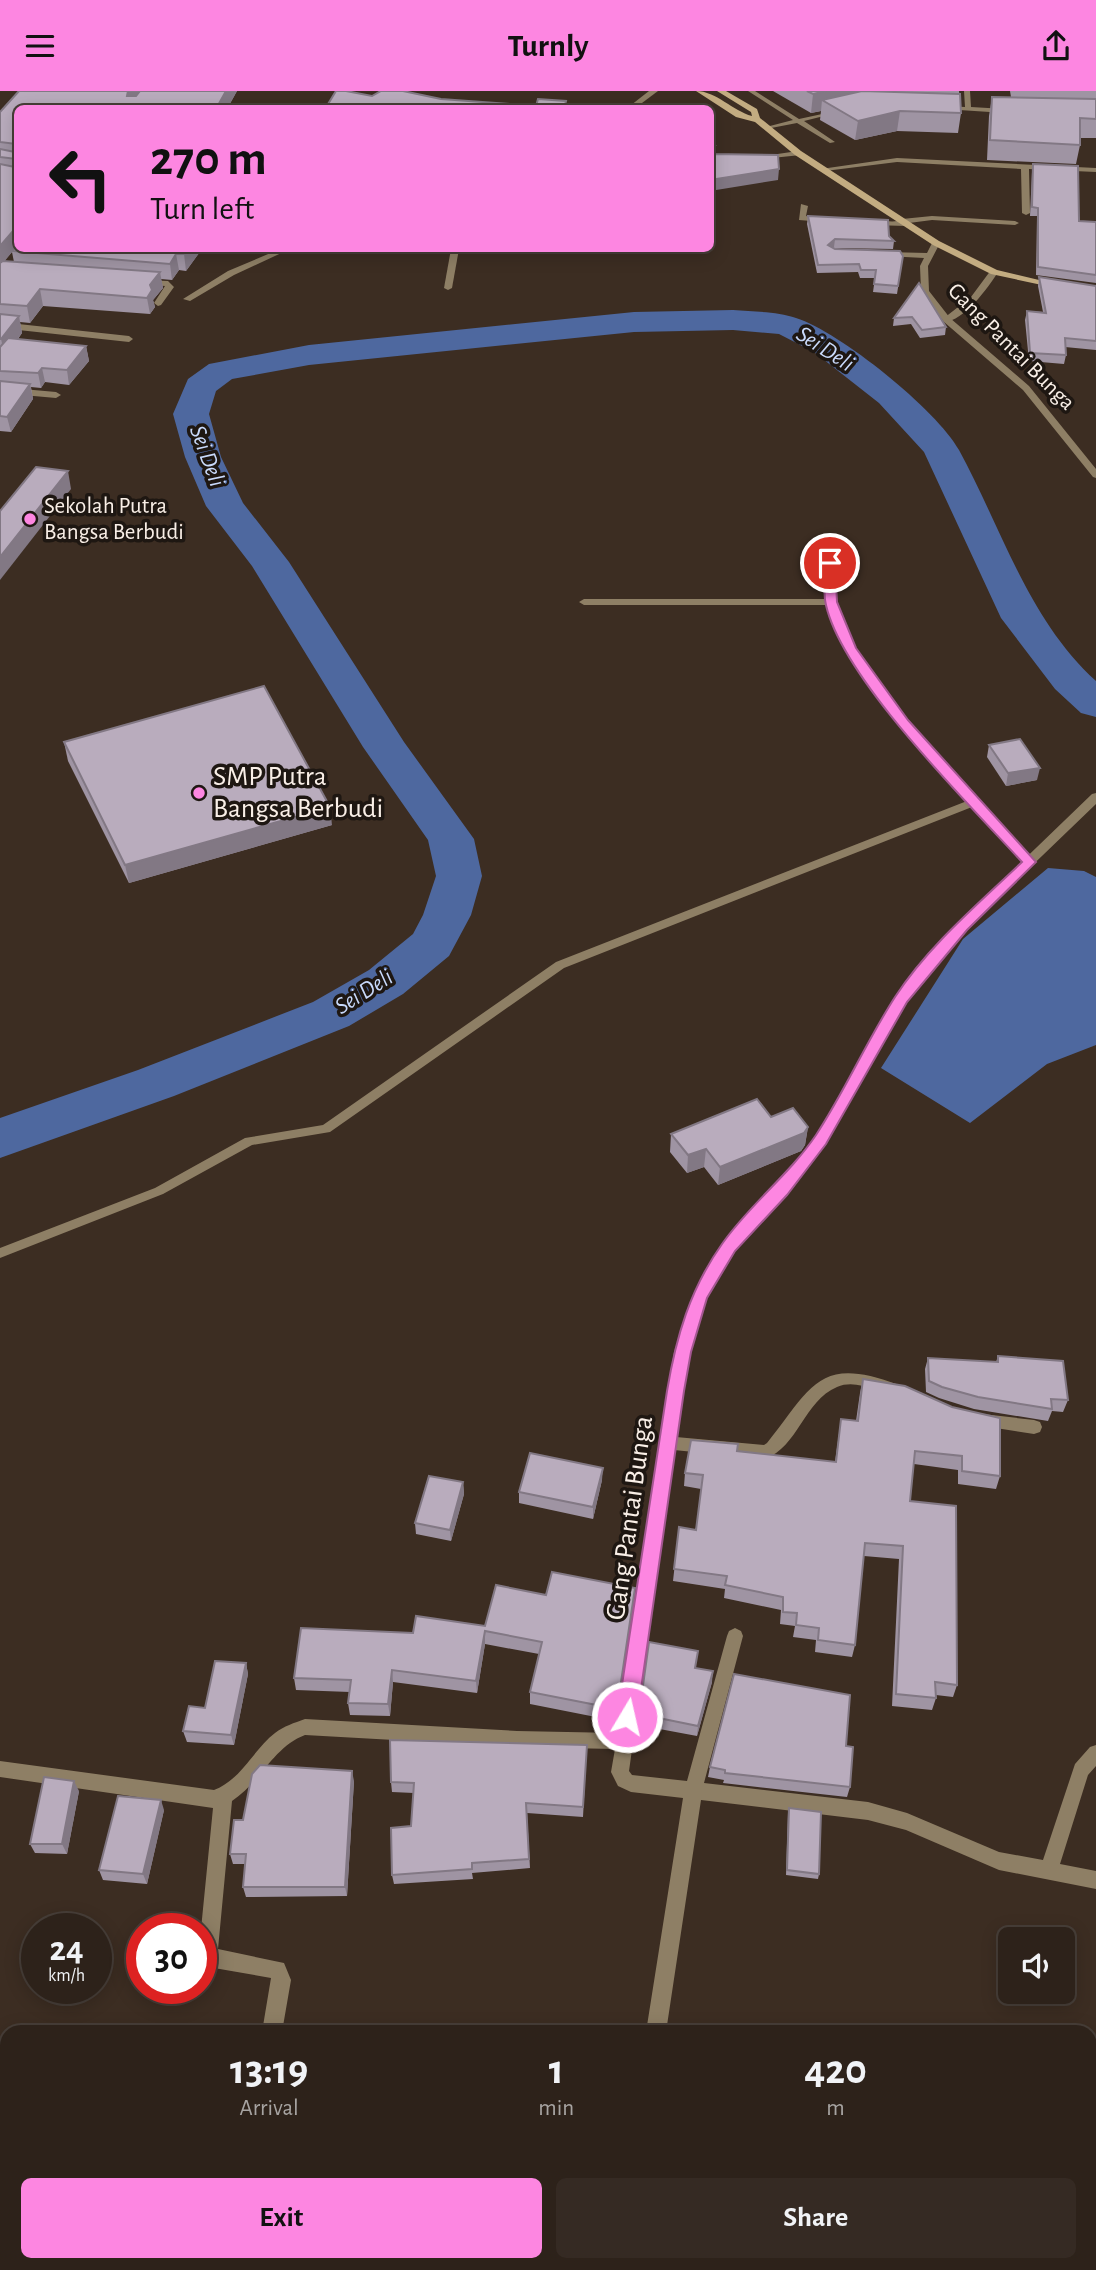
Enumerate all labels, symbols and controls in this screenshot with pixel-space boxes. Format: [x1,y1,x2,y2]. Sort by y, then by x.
icon: menu [21,27,59,65]
icon: share [1037,27,1075,65]
text: Turnly [507,30,589,62]
icon: left [35,133,126,224]
text: 270 m [150,135,267,184]
text: Turn left [150,193,254,225]
street label: Gang Pantai Bunga [943,279,1079,415]
water label: Sei Deli [792,322,858,376]
water label: Sei Deli [185,422,229,490]
place label: Sekolah Putra Bangsa Berbudi [44,495,184,544]
marker: Sekolah Putra Bangsa Berbudi [22,511,38,527]
pin [800,533,860,593]
icon: arrive [811,544,849,582]
place label: SMP Putra Bangsa Berbudi [213,763,383,823]
marker: SMP Putra Bangsa Berbudi [191,785,207,801]
water label: Sei Deli [331,965,397,1019]
street label: Gang Pantai Bunga [602,1414,658,1622]
position arrow [590,1680,664,1754]
speed limit sign: 30 [126,1913,217,2004]
map controls [998,1927,1075,2004]
button: sound [998,1927,1075,2004]
text: 24 [49,1932,84,1967]
text: km/h [48,1967,85,1985]
text: 13:19 [230,2049,308,2091]
text: 1 [549,2049,564,2091]
text: 420 [804,2049,867,2091]
text: Arrival [240,2097,299,2120]
text: min [538,2097,574,2120]
text: m [826,2097,845,2120]
button: Exit [21,2178,542,2258]
button: Share [556,2178,1076,2258]

